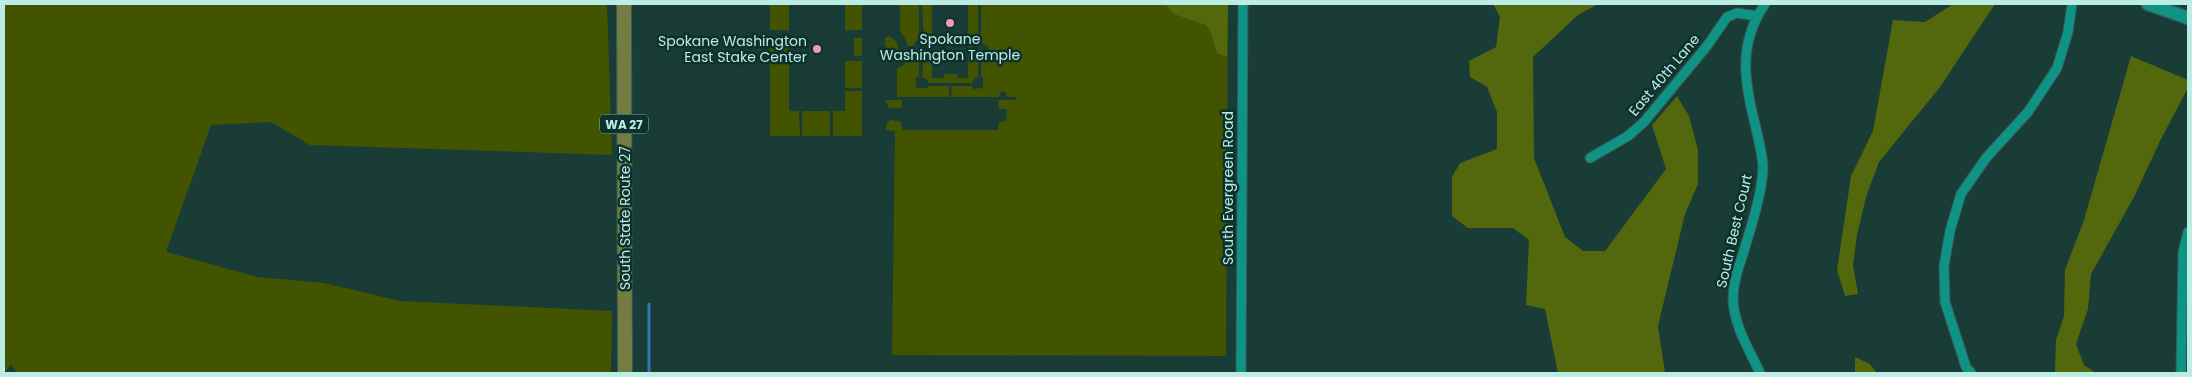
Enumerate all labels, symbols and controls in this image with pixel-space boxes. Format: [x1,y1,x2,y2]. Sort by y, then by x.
marker: Spokane Washington Temple [944,17,956,29]
place label: Spokane Washington Temple [880,29,1020,65]
street label: East 40th Lane [1624,30,1704,120]
place label: Spokane Washington East Stake Center [658,31,807,67]
marker: Spokane Washington East Stake Center [811,43,823,55]
street label: South Evergreen Road [1218,111,1238,265]
road number: WA 27 [600,115,648,134]
street label: South State Route 27 [615,146,635,290]
street label: South Best Court [1711,172,1757,290]

